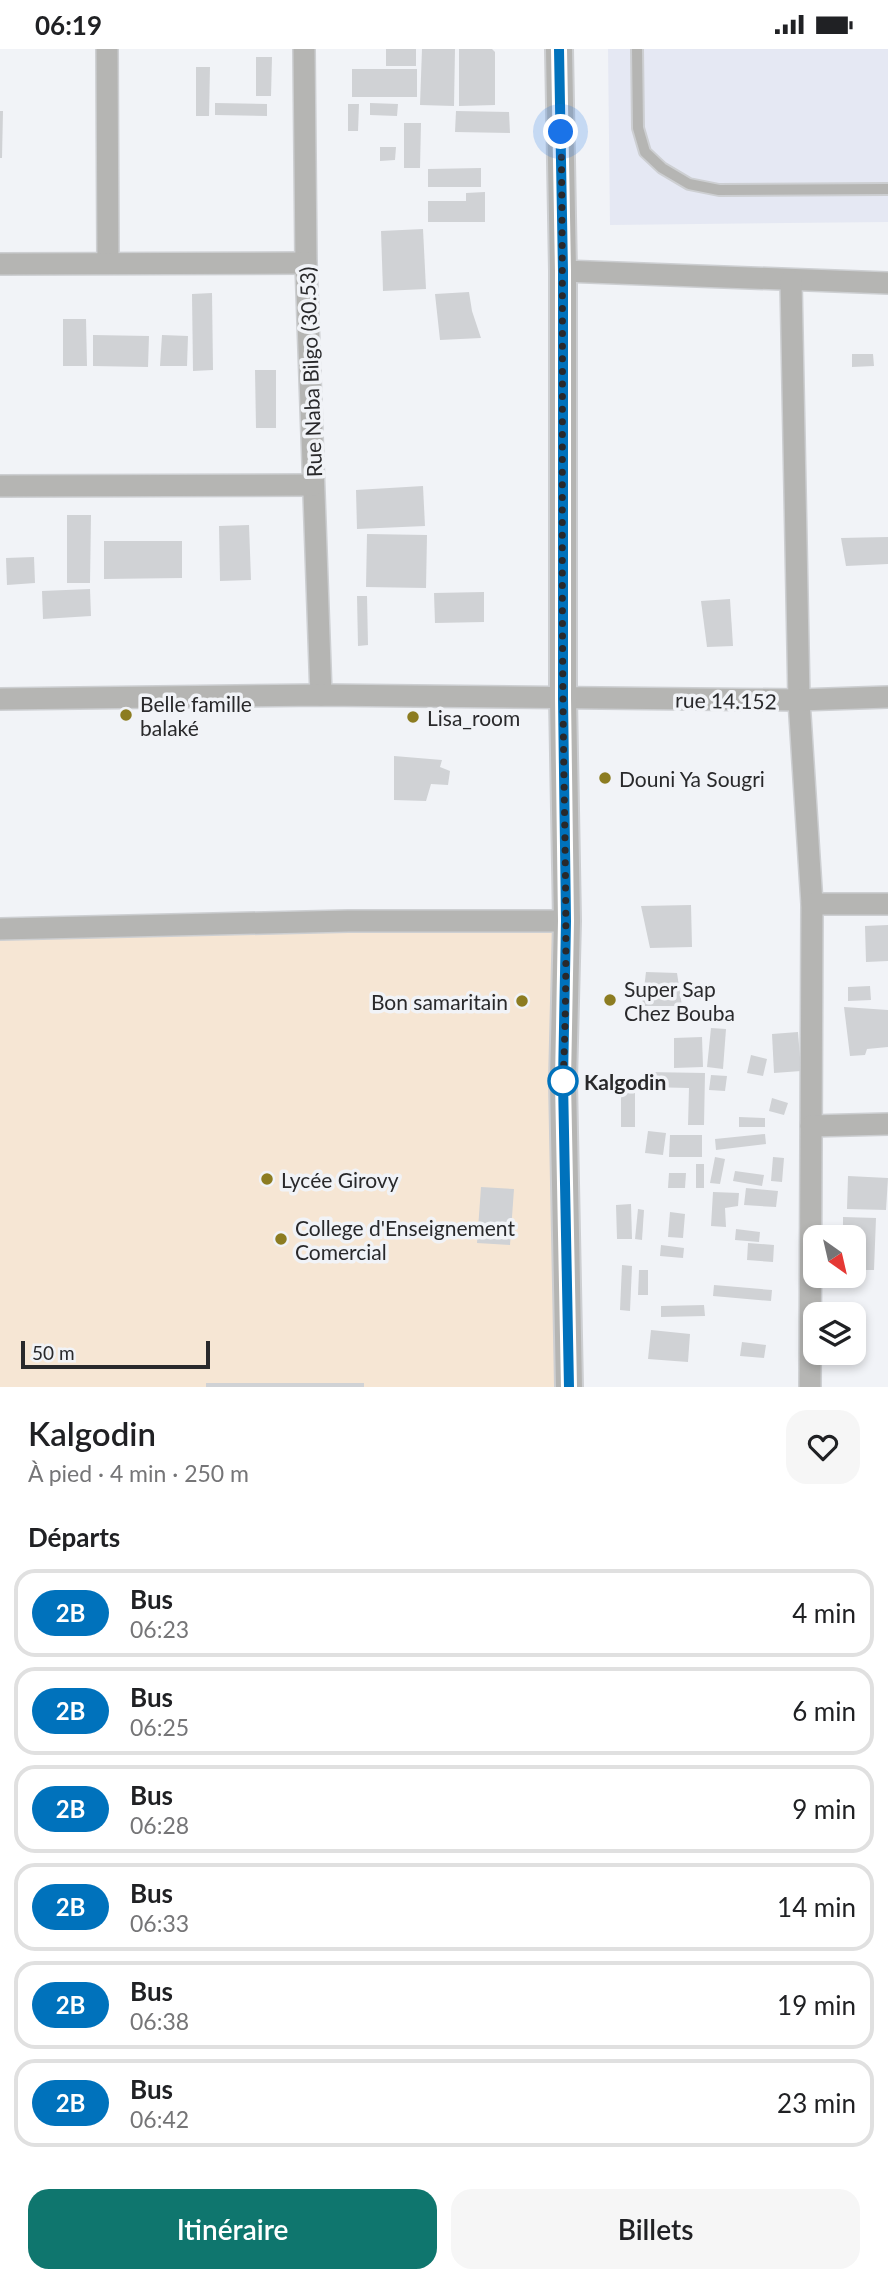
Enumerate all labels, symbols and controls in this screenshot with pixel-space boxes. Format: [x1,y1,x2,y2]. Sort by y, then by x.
text: 06:19 [35,9,102,41]
your location [543,114,578,149]
street label: Rue Naba Bilgo (30.53) [294,266,326,478]
street label: rue 14.152 [675,687,777,713]
place label: Belle famille balaké [140,691,252,740]
place label: Lisa_room [427,705,520,730]
marker: Belle famille balaké [118,707,134,723]
marker: Lisa_room [405,709,421,725]
place label: Douni Ya Sougri [619,766,765,791]
marker: Douni Ya Sougri [597,770,613,786]
place label: Super Sap Chez Bouba [624,976,735,1025]
place label: Bon samaritain [371,989,508,1014]
marker: Super Sap Chez Bouba [602,992,618,1008]
marker: Bon samaritain [514,993,530,1009]
marker: Kalgodin [548,1066,578,1096]
place label: Kalgodin [584,1069,666,1094]
place label: Lycée Girovy [281,1167,399,1192]
marker: Lycée Girovy [259,1171,275,1187]
place label: College d'Enseignement Comercial [295,1215,515,1264]
north arrow [803,1225,866,1288]
map controls [803,1225,866,1365]
marker: College d'Enseignement Comercial [273,1231,289,1247]
button: layers [803,1302,866,1365]
scale bar [21,1338,210,1370]
text: 50 m [32,1341,75,1364]
button: heart [786,1410,860,1484]
text: Kalgodin [28,1413,156,1453]
text: À pied · 4 min · 250 m [28,1459,249,1487]
text: Départs [28,1521,120,1553]
text: Bus [130,1583,173,1615]
text: 4 min [792,1597,856,1629]
text: 2B [56,1598,85,1627]
text: 06:23 [130,1615,189,1643]
text: Bus [130,1681,173,1713]
text: 6 min [792,1695,856,1727]
text: 2B [56,1696,85,1725]
text: 06:25 [130,1713,189,1741]
text: Bus [130,1779,173,1811]
text: 9 min [792,1793,856,1825]
text: 2B [56,1794,85,1823]
text: 06:28 [130,1811,189,1839]
text: Bus [130,1877,173,1909]
text: 14 min [777,1891,856,1923]
text: 2B [56,1892,85,1921]
text: 06:33 [130,1909,189,1937]
text: Bus [130,1975,173,2007]
text: 19 min [777,1989,856,2021]
text: 2B [56,1990,85,2019]
text: 06:38 [130,2007,189,2035]
text: Bus [130,2073,173,2105]
text: 23 min [777,2087,856,2119]
text: 2B [56,2088,85,2117]
text: 06:42 [130,2105,189,2133]
button: Itinéraire [28,2189,437,2269]
button: Billets [451,2189,860,2269]

